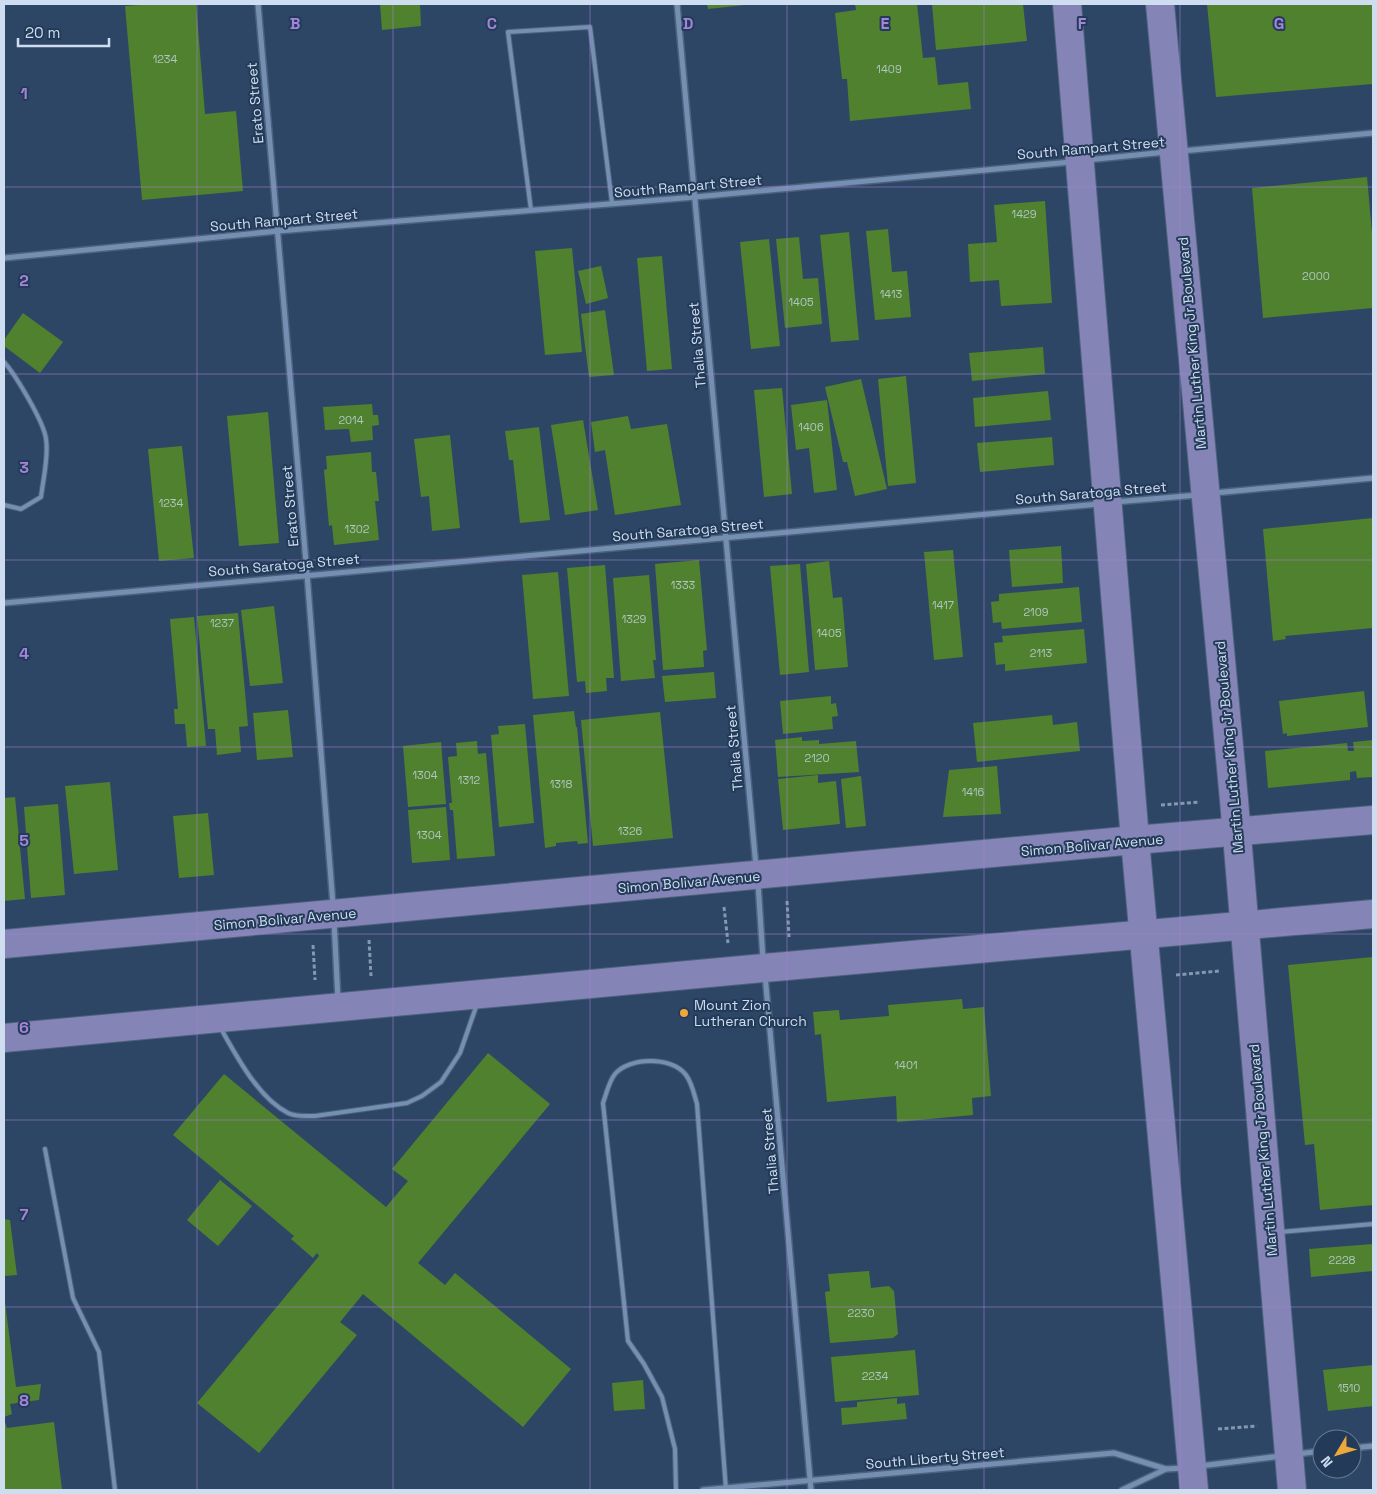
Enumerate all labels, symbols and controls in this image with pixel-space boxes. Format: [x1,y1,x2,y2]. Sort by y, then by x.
text: B [290,13,300,34]
text: C [487,13,497,34]
text: D [683,13,693,34]
text: E [881,13,890,34]
text: F [1078,13,1087,34]
text: G [1274,13,1284,34]
scale bar [18,15,109,47]
text: 20 m [25,23,60,42]
house number: 1234 [153,52,177,66]
street label: Erato Street [242,61,268,145]
house number: 1409 [876,62,902,76]
text: 1 [20,83,28,104]
street label: South Rampart Street [1016,133,1166,163]
street label: South Rampart Street [613,171,763,201]
street label: South Rampart Street [209,205,359,235]
house number: 1429 [1012,207,1037,221]
street label: Martin Luther King Jr Boulevard [1174,236,1210,450]
house number: 2000 [1302,269,1330,283]
text: 2 [19,270,29,291]
house number: 1413 [880,287,903,301]
house number: 1405 [788,295,814,309]
street label: Thalia Street [684,301,710,389]
house number: 2014 [338,413,364,427]
house number: 1406 [798,420,824,434]
text: 3 [19,457,29,478]
street label: Erato Street [277,464,303,548]
street label: South Saratoga Street [1015,477,1167,509]
house number: 1234 [159,496,183,510]
street label: South Saratoga Street [612,514,764,546]
house number: 1302 [345,522,370,536]
street label: South Saratoga Street [208,549,360,581]
house number: 1333 [671,578,696,592]
house number: 1417 [932,598,954,612]
house number: 2109 [1023,605,1049,619]
house number: 1329 [622,612,647,626]
house number: 1237 [210,616,234,630]
house number: 1405 [816,626,842,640]
street label: Martin Luther King Jr Boulevard [1211,640,1247,854]
text: 4 [19,643,29,664]
house number: 2113 [1030,646,1053,660]
street label: Thalia Street [721,704,747,792]
house number: 2120 [805,751,829,765]
house number: 1304 [412,768,438,782]
house number: 1312 [458,773,481,787]
house number: 1318 [550,777,572,791]
house number: 1416 [962,785,985,799]
house number: 1326 [618,824,643,838]
house number: 1304 [416,828,442,842]
text: 5 [19,830,29,851]
street label: Simon Bolivar Avenue [1020,830,1164,860]
street label: Simon Bolivar Avenue [617,867,761,897]
street label: Simon Bolivar Avenue [213,904,357,934]
place label: Mount Zion Lutheran Church [694,996,807,1030]
marker: Mount Zion Lutheran Church [678,1007,690,1019]
text: 6 [19,1017,29,1038]
street label: Martin Luther King Jr Boulevard [1245,1043,1281,1257]
house number: 1401 [894,1058,918,1072]
street label: Thalia Street [757,1107,783,1195]
text: 7 [20,1204,29,1225]
house number: 2228 [1329,1253,1356,1267]
house number: 2230 [848,1306,874,1320]
house number: 2234 [862,1369,888,1383]
house number: 1510 [1338,1381,1360,1395]
text: 8 [19,1390,29,1411]
north arrow [1312,1429,1362,1479]
street label: South Liberty Street [865,1443,1005,1473]
text: N [1317,1453,1337,1471]

